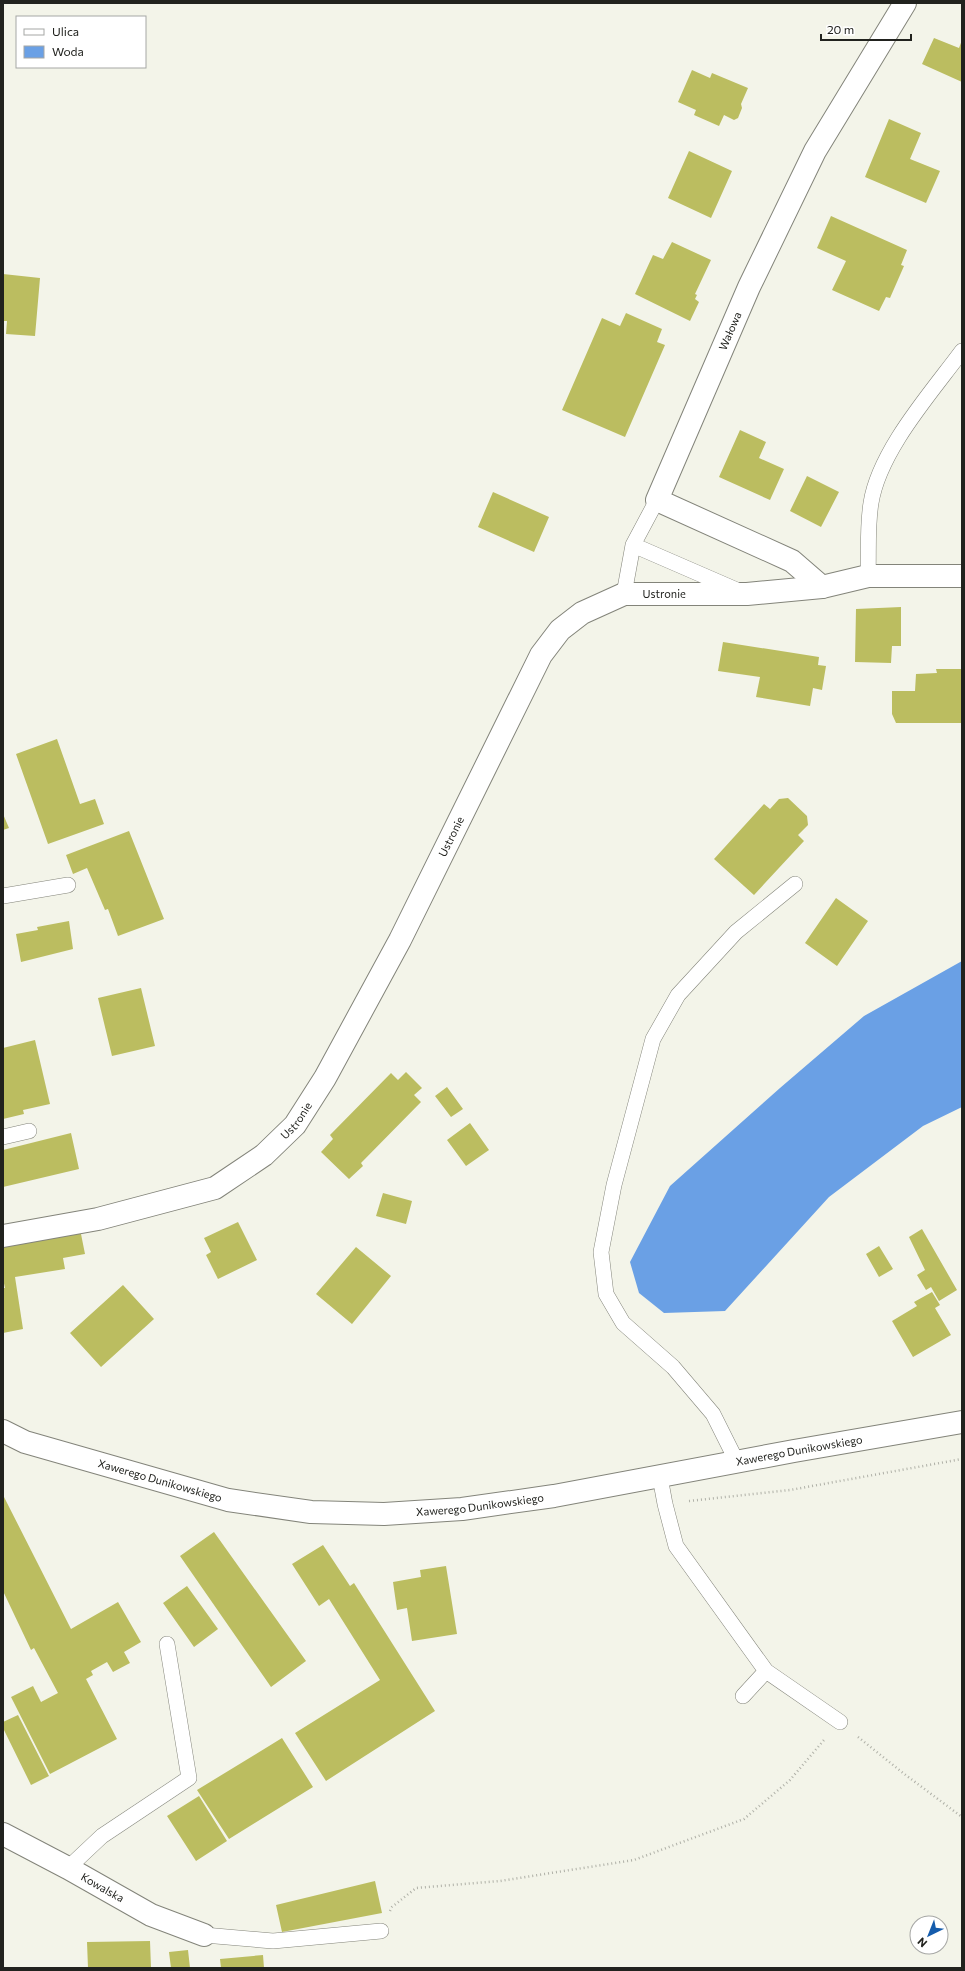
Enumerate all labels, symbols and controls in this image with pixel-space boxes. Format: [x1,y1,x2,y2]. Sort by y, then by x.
legend [16,16,146,68]
scale bar [821,16,911,42]
text: 20 m [827,22,854,36]
text: Ulica [52,24,79,38]
text: Woda [52,44,84,58]
street label: Wałowa [716,310,744,352]
street label: Ustronie [642,587,686,600]
street label: Ustronie [435,814,466,859]
street label: Ustronie [278,1099,314,1141]
street label: Xawerego Dunikowskiego [735,1432,864,1468]
street label: Xawerego Dunikowskiego [97,1456,224,1504]
street label: Xawerego Dunikowskiego [416,1490,545,1518]
street label: Kowalska [79,1870,127,1904]
north arrow [909,1915,949,1955]
text: N [914,1935,929,1950]

